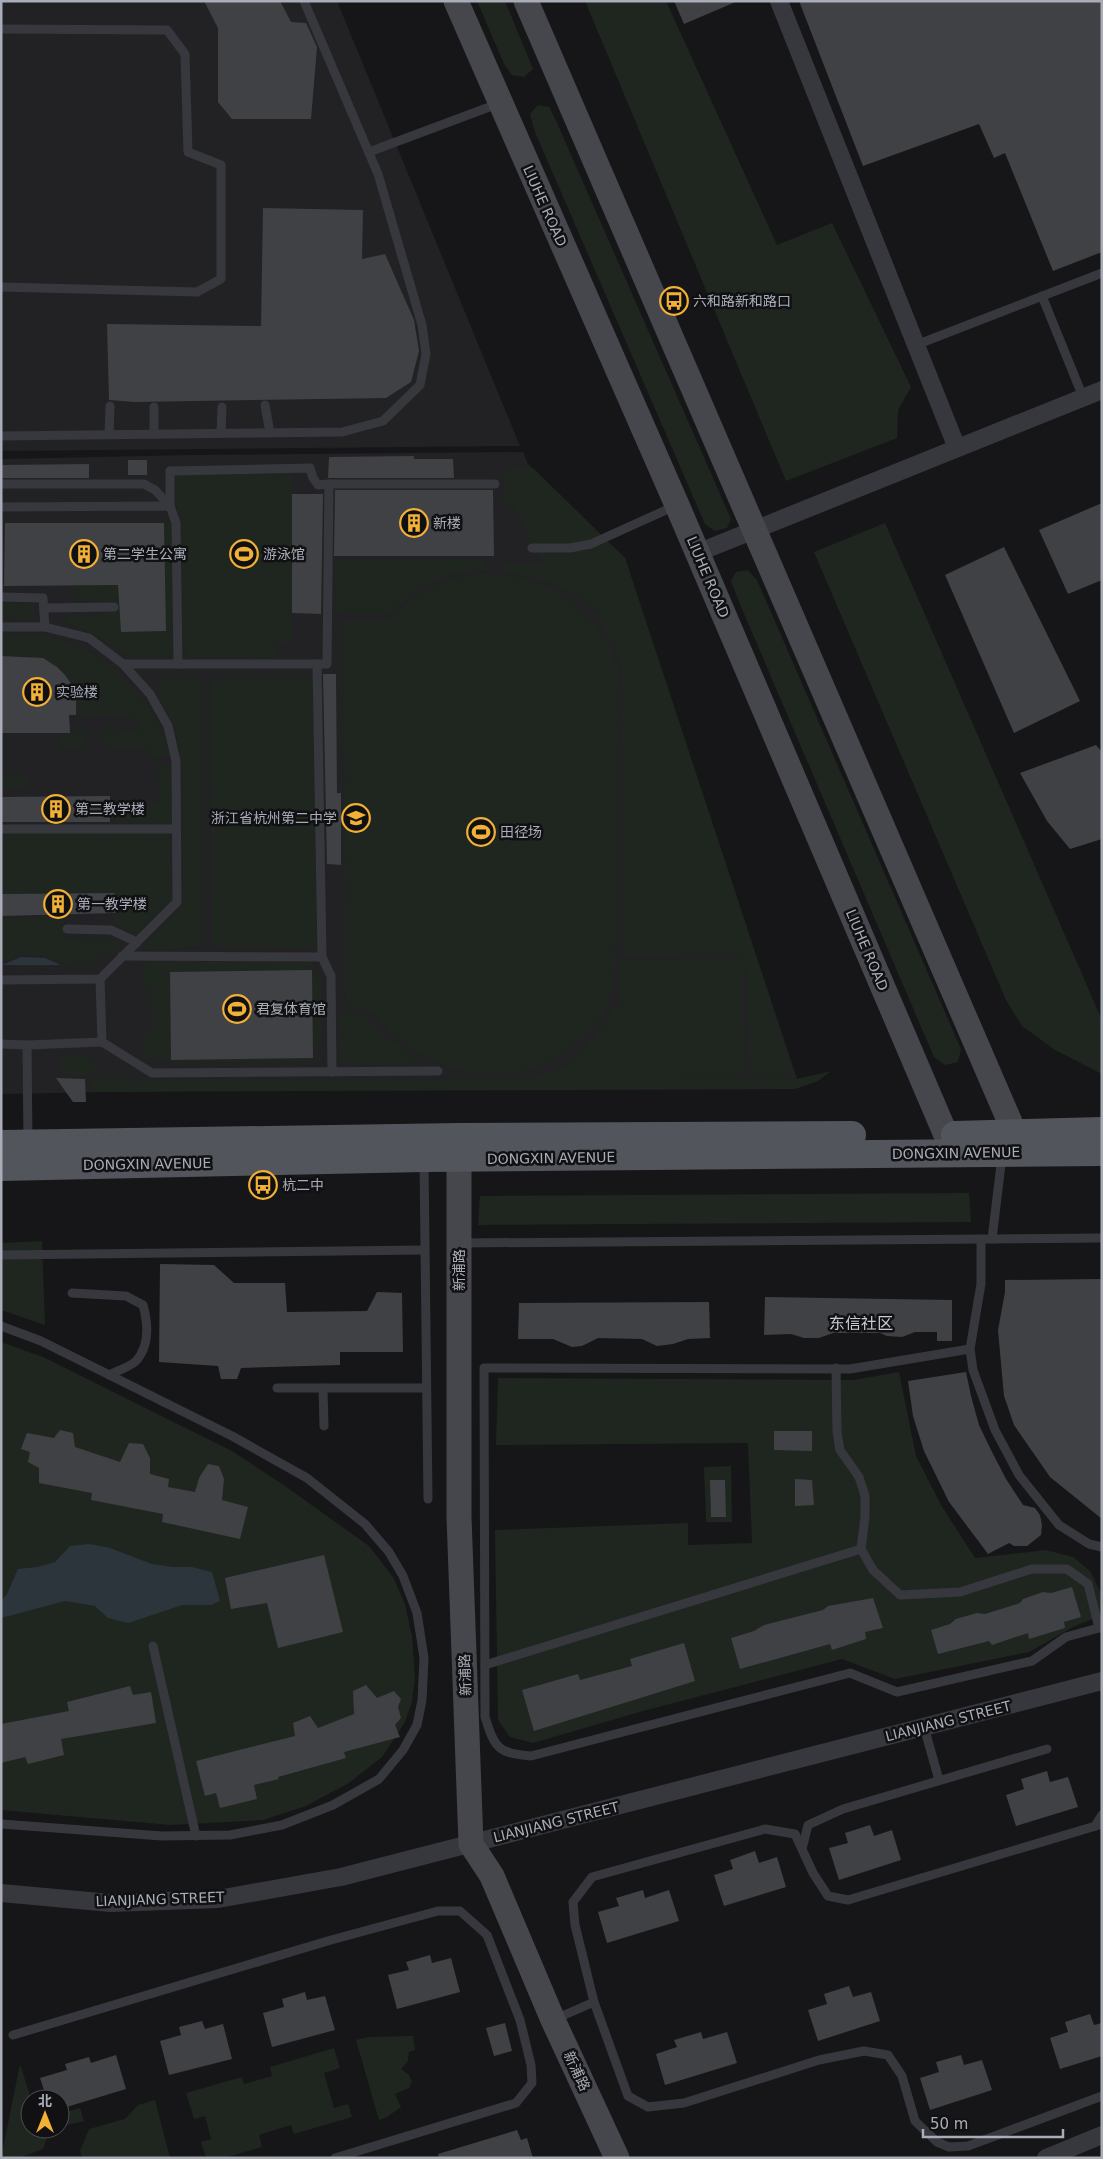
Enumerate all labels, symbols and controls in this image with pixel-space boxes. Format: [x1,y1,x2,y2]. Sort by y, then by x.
street label: LIUHE ROAD [520,163,570,249]
bus stop icon: 六和路新和路口 [659,286,689,316]
place label: 六和路新和路口 [693,293,791,309]
building icon: 新楼 [399,508,429,538]
place label: 新楼 [433,515,461,531]
street label: LIUHE ROAD [684,534,732,620]
building icon: 第二学生公寓 [69,539,99,569]
sports icon: 游泳馆 [229,539,259,569]
place label: 第二学生公寓 [103,546,187,562]
place label: 游泳馆 [263,546,305,562]
building icon: 实验楼 [22,677,52,707]
place label: 实验楼 [56,684,98,700]
building icon: 第二教学楼 [41,794,71,824]
place label: 第二教学楼 [75,801,145,817]
school or university icon: 浙江省杭州第二中学 [341,803,371,833]
place label: 浙江省杭州第二中学 [211,810,337,826]
sports icon: 田径场 [466,817,496,847]
place label: 田径场 [500,824,542,840]
building icon: 第一教学楼 [43,889,73,919]
place label: 第一教学楼 [77,896,147,912]
street label: LIUHE ROAD [843,907,891,993]
sports icon: 君复体育馆 [222,994,252,1024]
place label: 君复体育馆 [256,1001,326,1017]
street label: DONGXIN AVENUE [892,1144,1020,1162]
street label: DONGXIN AVENUE [487,1149,615,1167]
street label: DONGXIN AVENUE [83,1155,211,1173]
bus stop icon: 杭二中 [248,1170,278,1200]
place label: 杭二中 [282,1177,324,1193]
street label: 新浦路 [451,1249,467,1291]
district label: 东信社区 [829,1314,893,1333]
street label: 新浦路 [456,1654,474,1696]
street label: LIANJIANG STREET [883,1698,1013,1744]
street label: LIANJIANG STREET [491,1799,621,1845]
street label: LIANJIANG STREET [95,1889,225,1909]
street label: 新浦路 [561,2049,593,2093]
north arrow [20,2089,70,2139]
text: 北 [38,2093,52,2109]
scale bar [923,2106,1063,2138]
text: 50 m [930,2115,968,2133]

